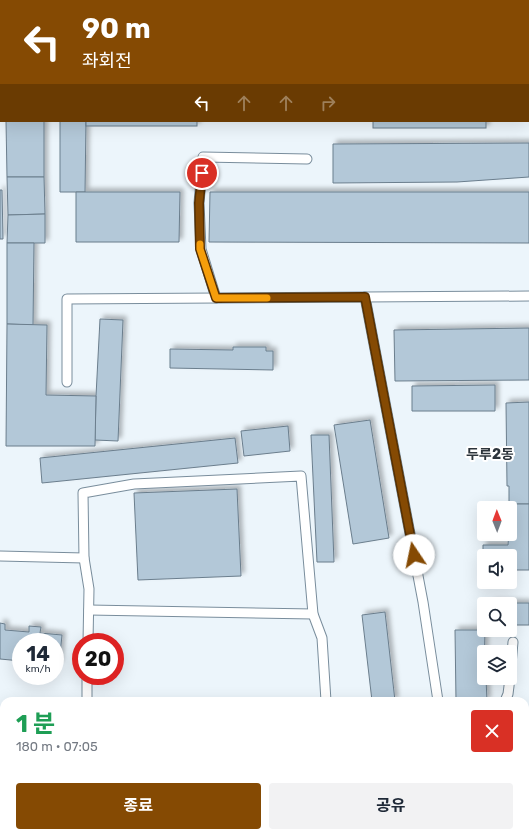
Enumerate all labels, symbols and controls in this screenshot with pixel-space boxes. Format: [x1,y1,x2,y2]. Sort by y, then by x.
text: 90 m [82,12,151,45]
icon: left [16,16,68,68]
text: 좌회전 [82,50,132,72]
icon: left [191,92,213,114]
icon: ahead [233,92,255,114]
icon: ahead [275,92,297,114]
icon: right [317,92,339,114]
pin [185,156,219,190]
icon: arrive [191,162,213,184]
district label: 두루2동 [466,446,514,463]
north arrow [477,501,517,541]
map controls [477,501,517,685]
position arrow [393,534,435,576]
button: sound [477,549,517,589]
button: search [477,597,517,637]
speed limit sign: 20 [72,633,124,685]
text: 14 [26,642,50,666]
button: layers [477,645,517,685]
text: km/h [26,663,50,675]
text: 1 분 [16,710,55,738]
button: close [471,710,513,752]
text: 180 m · 07:05 [16,739,98,754]
button: 종료 [16,783,261,829]
button: 공유 [269,783,513,829]

